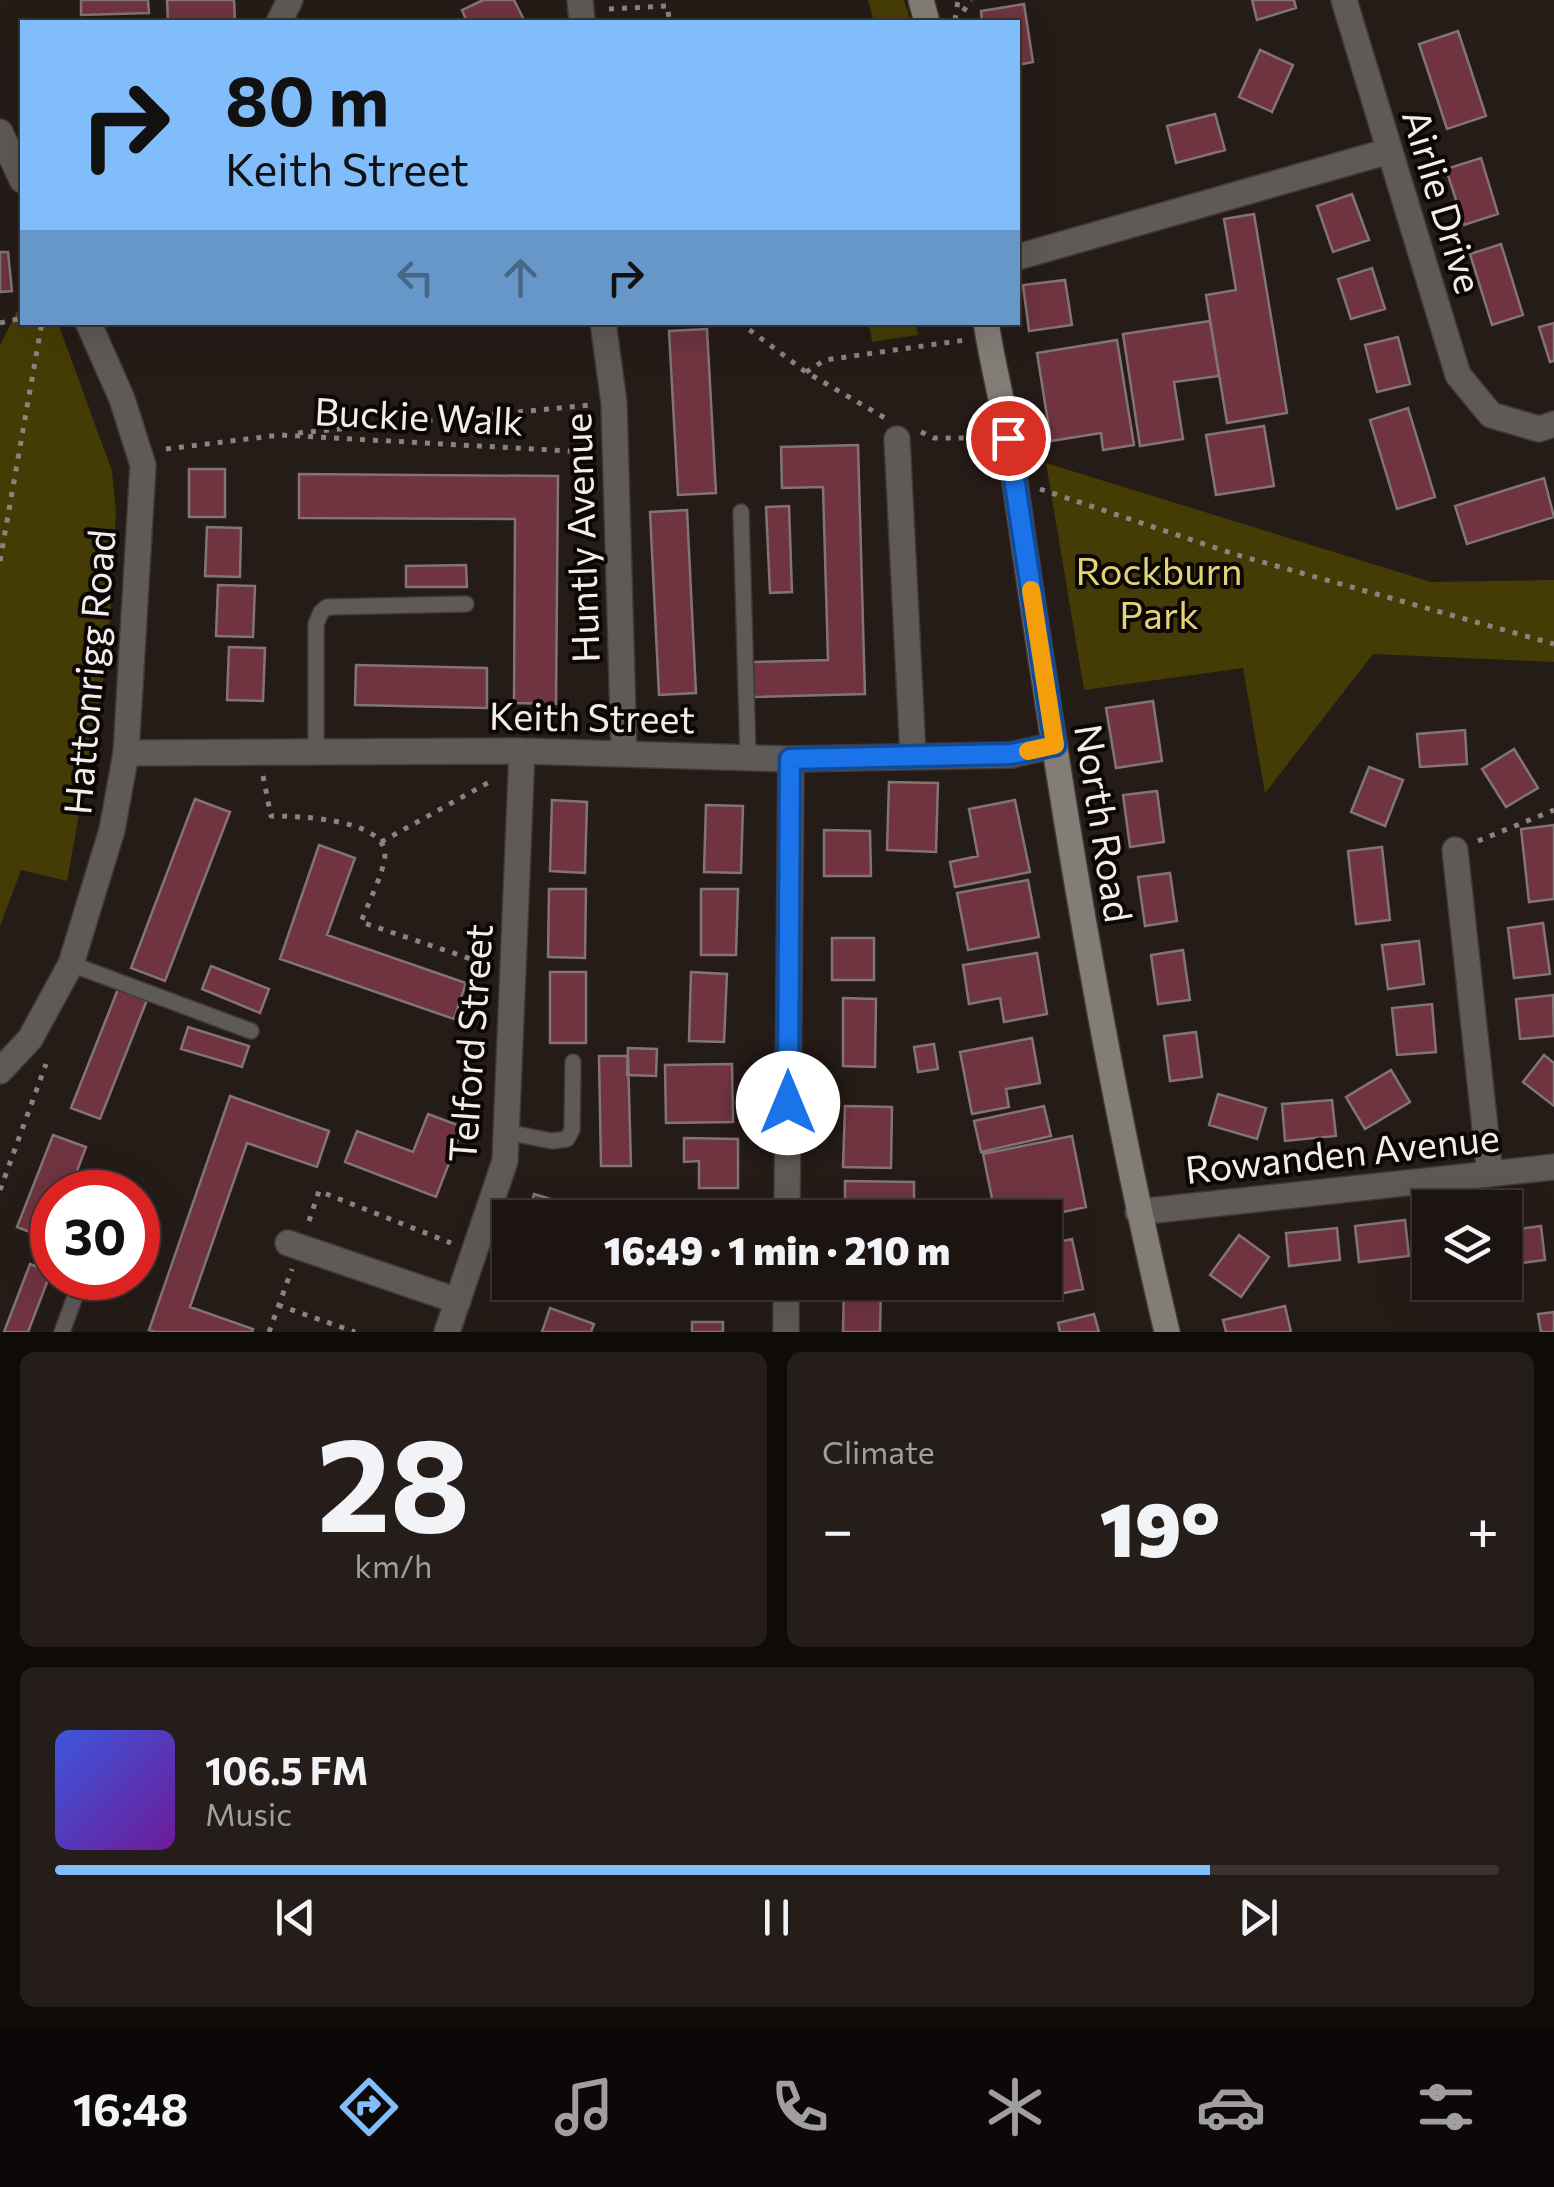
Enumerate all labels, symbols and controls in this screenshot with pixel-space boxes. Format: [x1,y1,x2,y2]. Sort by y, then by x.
text: 80 m [225,55,389,140]
icon: right [60,60,190,190]
street label: Airlie Drive [1394,103,1494,299]
text: Keith Street [225,140,469,195]
icon: left [388,250,443,305]
icon: ahead [493,250,548,305]
icon: right [598,250,653,305]
street label: Buckie Walk [313,386,525,444]
pin [966,396,1051,481]
icon: arrive [981,411,1036,466]
street label: Huntly Avenue [552,412,608,664]
street label: Hattonrigg Road [52,528,124,816]
park label: Rockburn Park [1076,546,1242,637]
street label: Keith Street [489,691,695,741]
street label: North Road [1066,721,1144,925]
street label: Telford Street [437,922,501,1164]
position arrow [736,1051,840,1155]
street label: Rowanden Avenue [1183,1112,1501,1192]
speed limit sign: 30 [30,1170,160,1300]
map controls [1412,1190,1522,1300]
button: layers [1412,1190,1522,1300]
text: 16:49 · 1 min · 210 m [604,1226,950,1273]
text: 28 [317,1400,470,1559]
text: Climate [822,1431,935,1471]
text: 19° [1100,1481,1220,1572]
text: − [822,1494,853,1561]
text: + [1467,1494,1499,1561]
text: km/h [355,1545,432,1585]
text: 106.5 FM [205,1746,368,1793]
text: Music [205,1793,292,1833]
icon: previous [268,1890,323,1945]
icon: pause [749,1890,804,1945]
icon: next [1231,1890,1286,1945]
icon: directions [334,2072,404,2142]
icon: music [549,2072,619,2142]
icon: phone [765,2072,835,2142]
icon: climate [980,2072,1050,2142]
icon: car [1196,2072,1266,2142]
icon: filters [1411,2072,1481,2142]
text: 16:48 [73,2080,188,2135]

